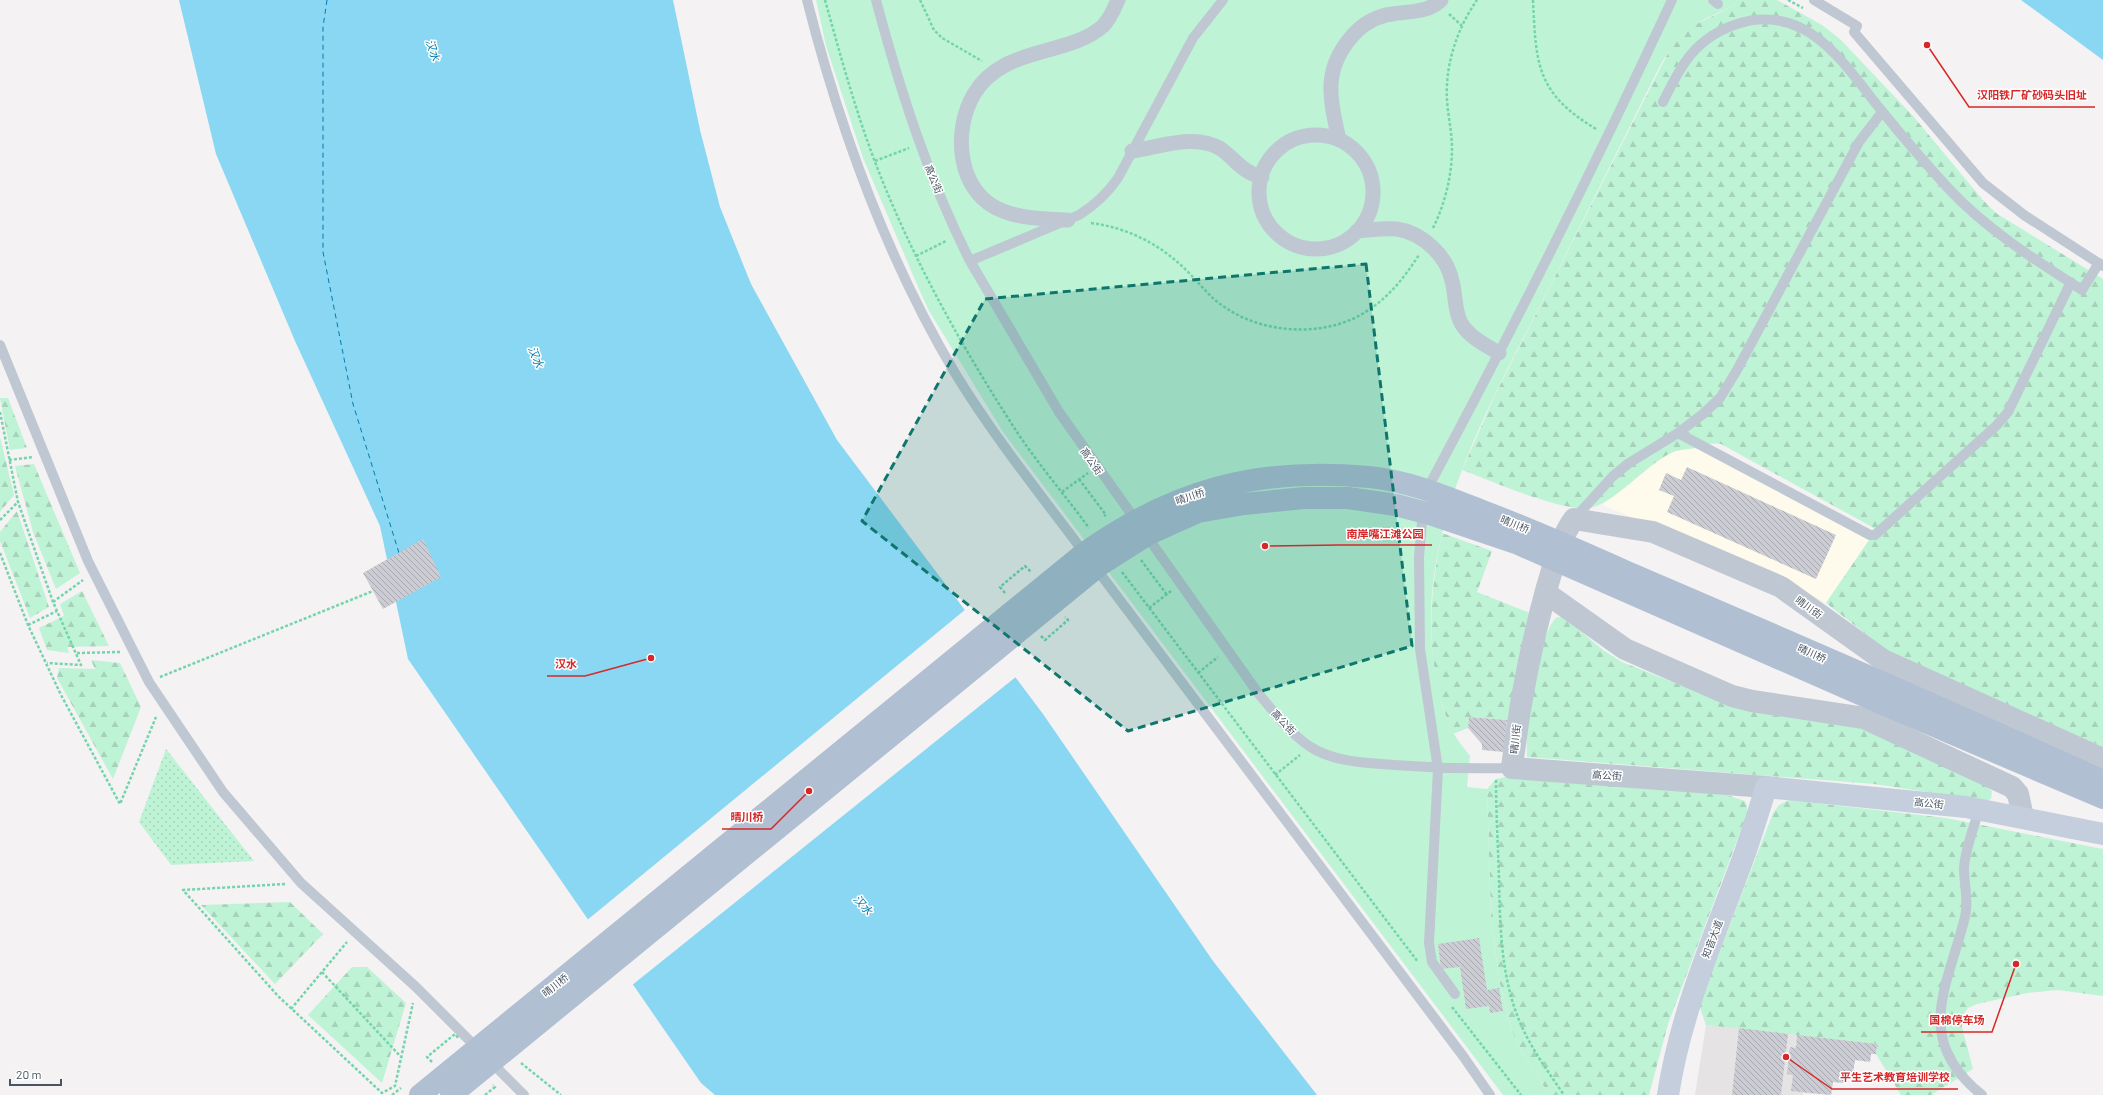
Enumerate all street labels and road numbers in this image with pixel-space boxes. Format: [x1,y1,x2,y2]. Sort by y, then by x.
street label: 高公街 [923,163,945,195]
street label: 高公街 [1078,445,1106,477]
street label: 晴川桥 [1174,485,1206,507]
street label: 晴川桥 [1499,513,1531,535]
street label: 晴川街 [1793,593,1825,621]
street label: 晴川桥 [1796,641,1828,665]
street label: 高公街 [1269,707,1299,737]
street label: 晴川街 [1507,723,1523,755]
street label: 高公街 [1592,768,1622,782]
street label: 高公街 [1913,795,1945,811]
street label: 知音大道 [1699,918,1725,960]
street label: 晴川桥 [540,971,570,999]

